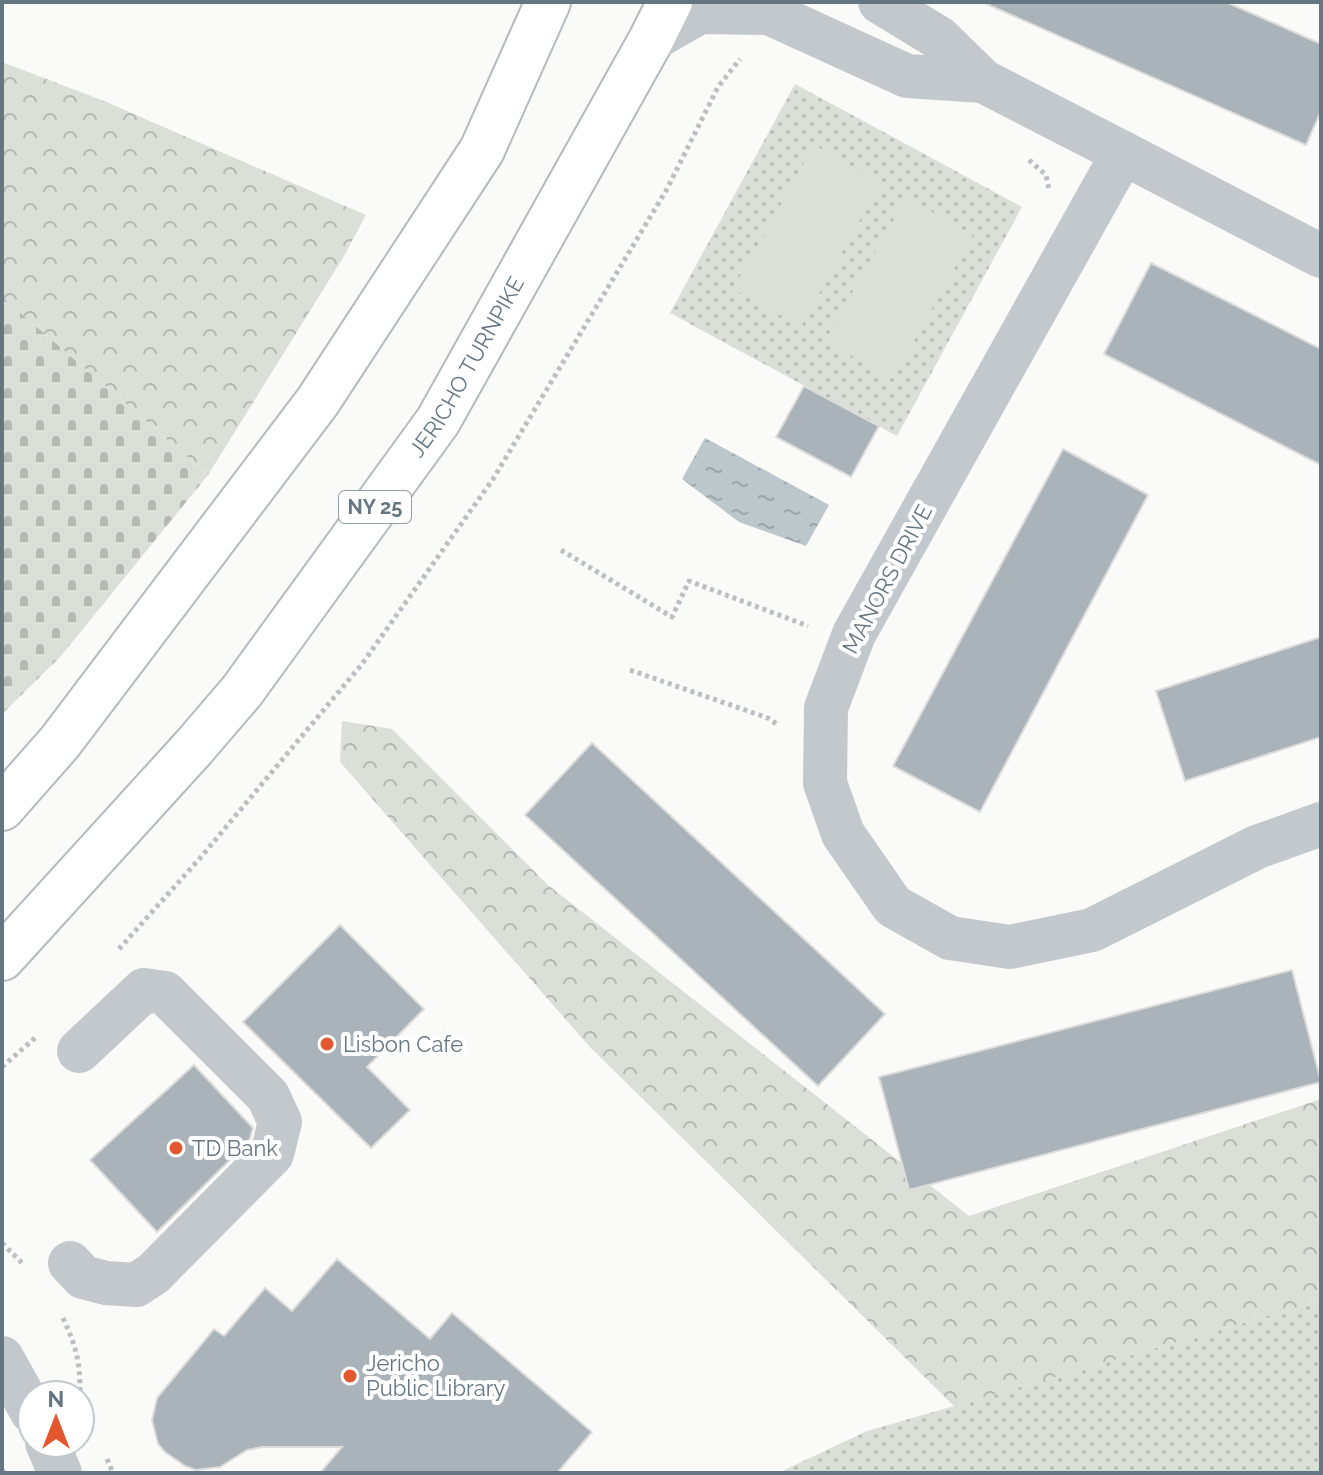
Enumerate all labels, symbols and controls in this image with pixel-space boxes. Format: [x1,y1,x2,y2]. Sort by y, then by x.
street label: JERICHO TURNPIKE [403,272,529,462]
road number: NY 25 [339,491,411,523]
street label: MANORS DRIVE [837,500,937,658]
place label: Lisbon Cafe [343,1031,463,1057]
marker: Lisbon Cafe [318,1035,336,1053]
place label: TD Bank [192,1135,278,1161]
marker: TD Bank [167,1139,185,1157]
place label: Jericho Public Library [366,1350,505,1401]
marker: Jericho Public Library [341,1367,359,1385]
north arrow [16,1379,96,1459]
text: N [48,1386,64,1412]

